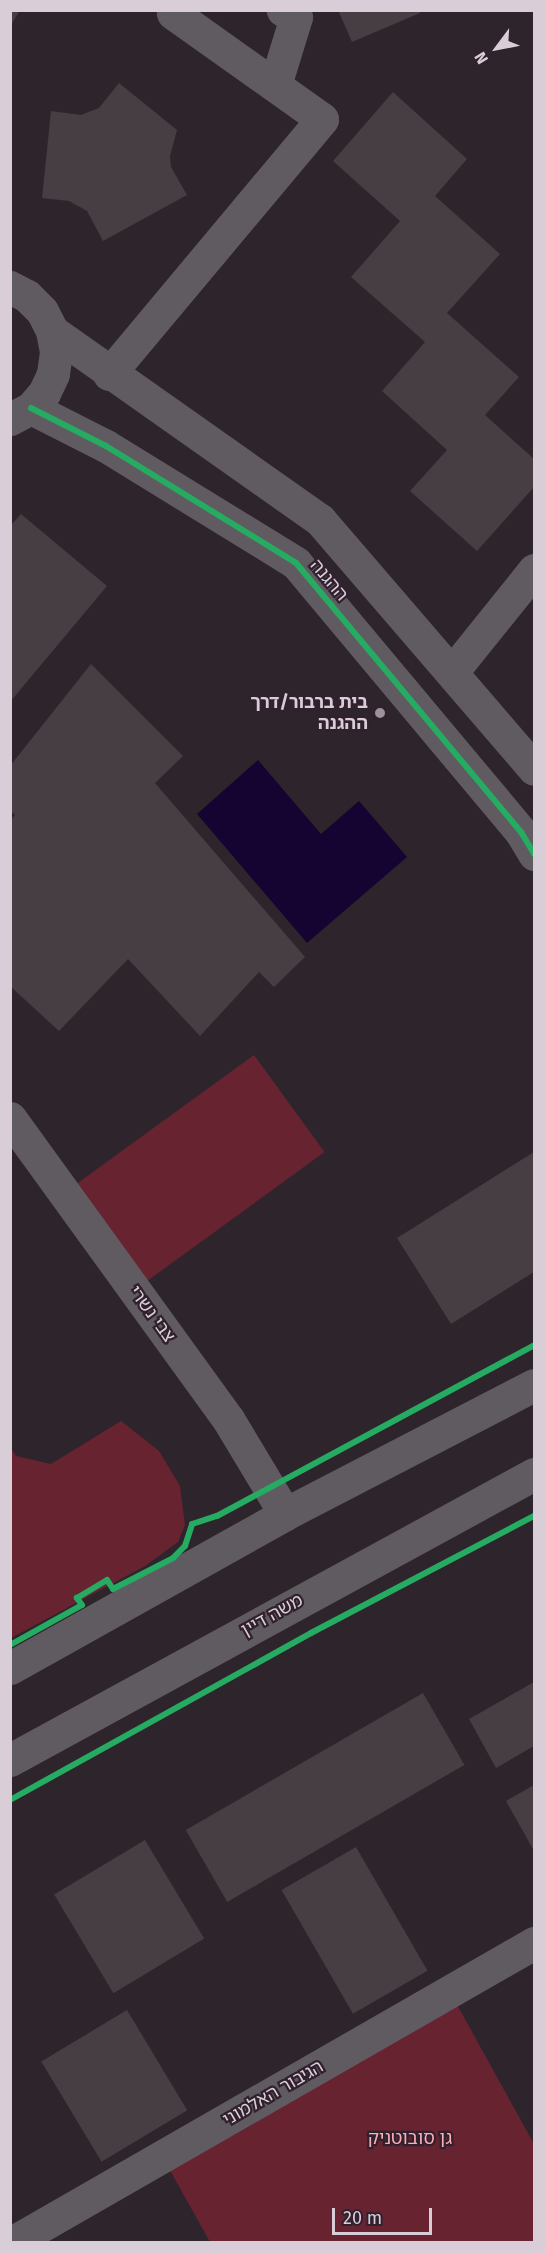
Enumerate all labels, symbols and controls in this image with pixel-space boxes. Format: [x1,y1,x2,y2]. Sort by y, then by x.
north arrow [467,18,527,78]
text: N [470,48,492,67]
street label: ההגנה [305,555,353,605]
place label: בית ברבור/דרך ההגנה [250,692,368,734]
marker: בית ברבור/דרך ההגנה [373,706,387,720]
street label: צבי נשרי [124,1282,180,1346]
street label: משה דיין [237,1589,307,1641]
street label: הגיבור האלמוני [219,2056,327,2130]
park label: גן סובוטניק [368,2127,452,2149]
scale bar [335,2196,436,2234]
text: 20 m [343,2207,382,2229]

